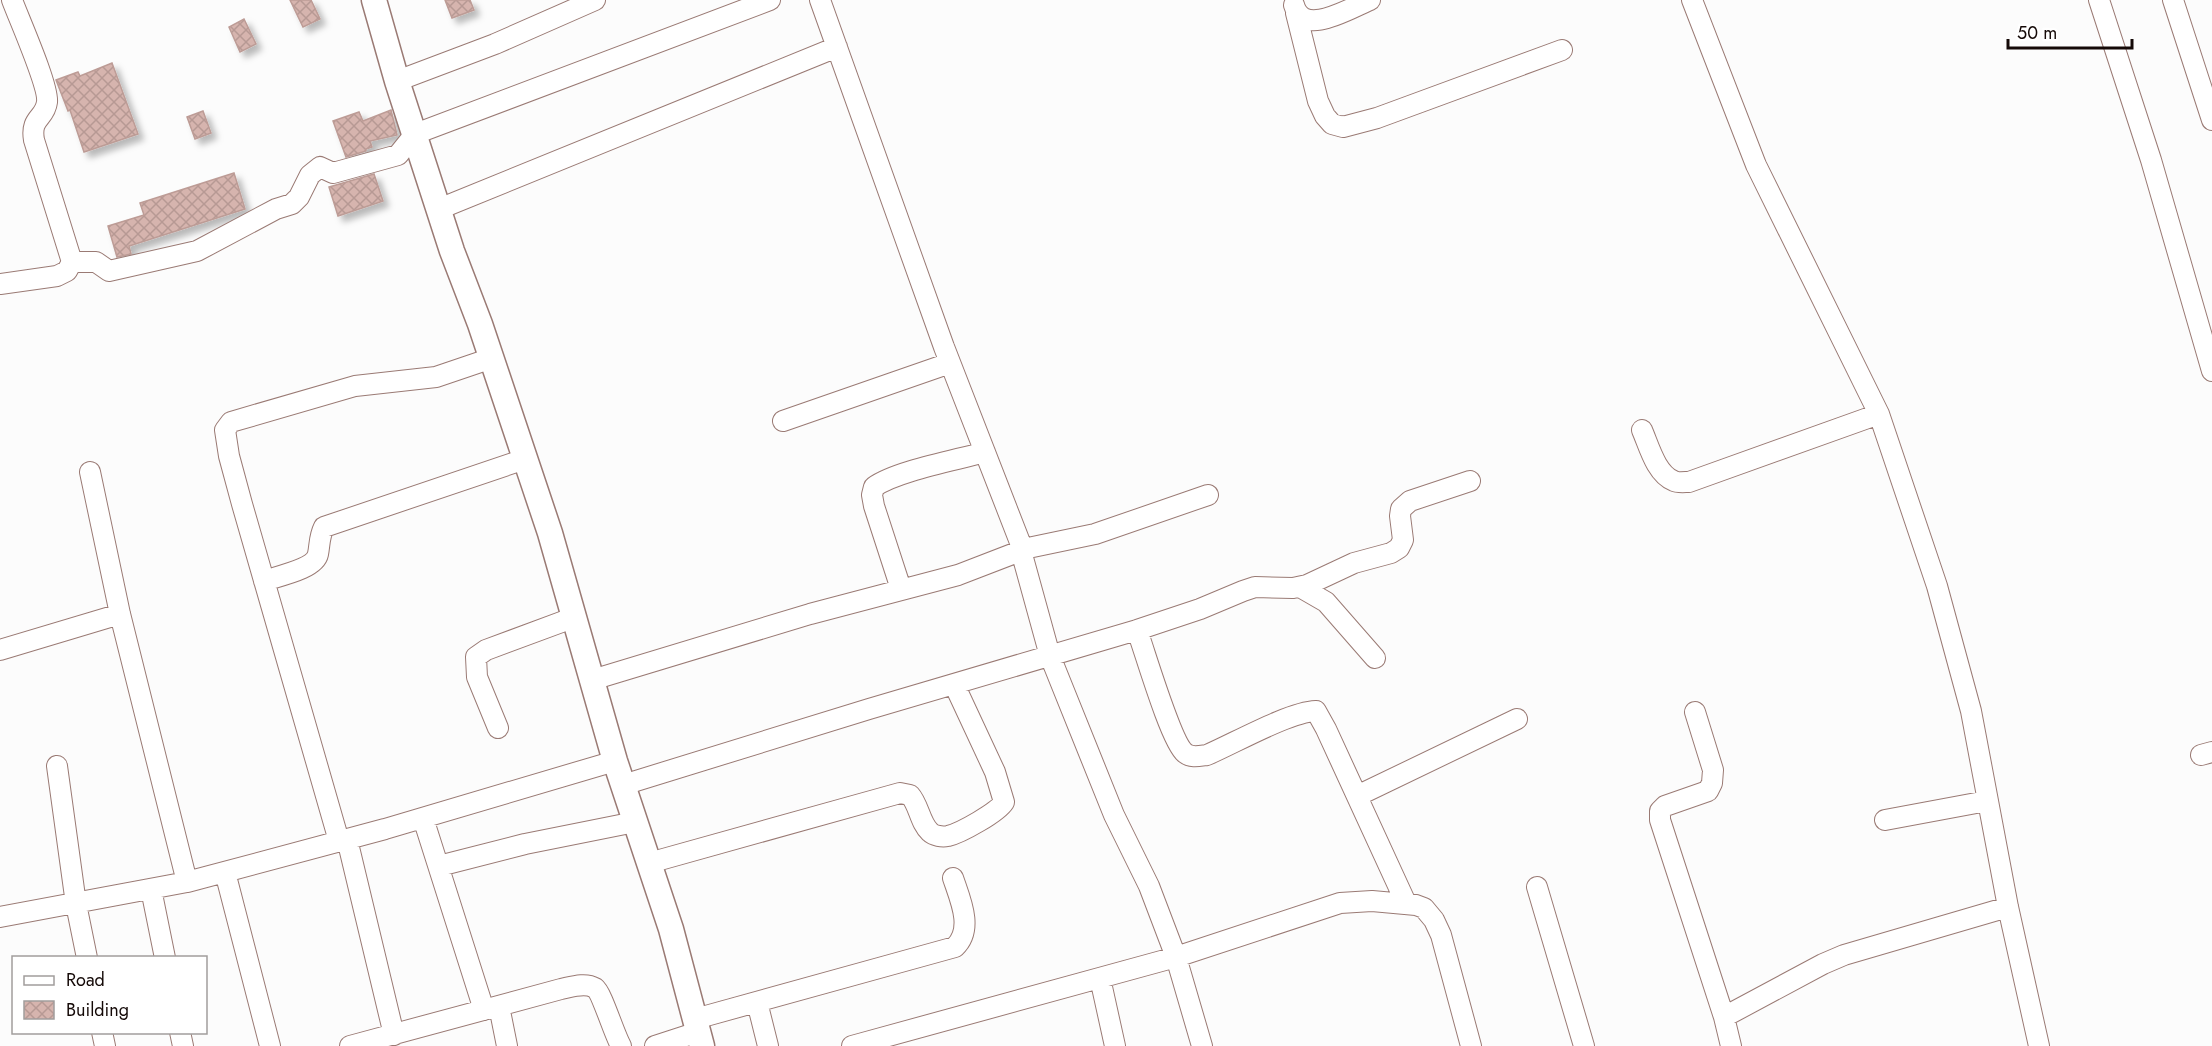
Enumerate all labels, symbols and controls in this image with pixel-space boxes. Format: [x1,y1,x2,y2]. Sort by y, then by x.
scale bar [2008,12,2132,50]
text: 50 m [2017,20,2057,46]
legend [12,956,207,1034]
text: Road [66,967,105,993]
text: Building [66,997,129,1023]

